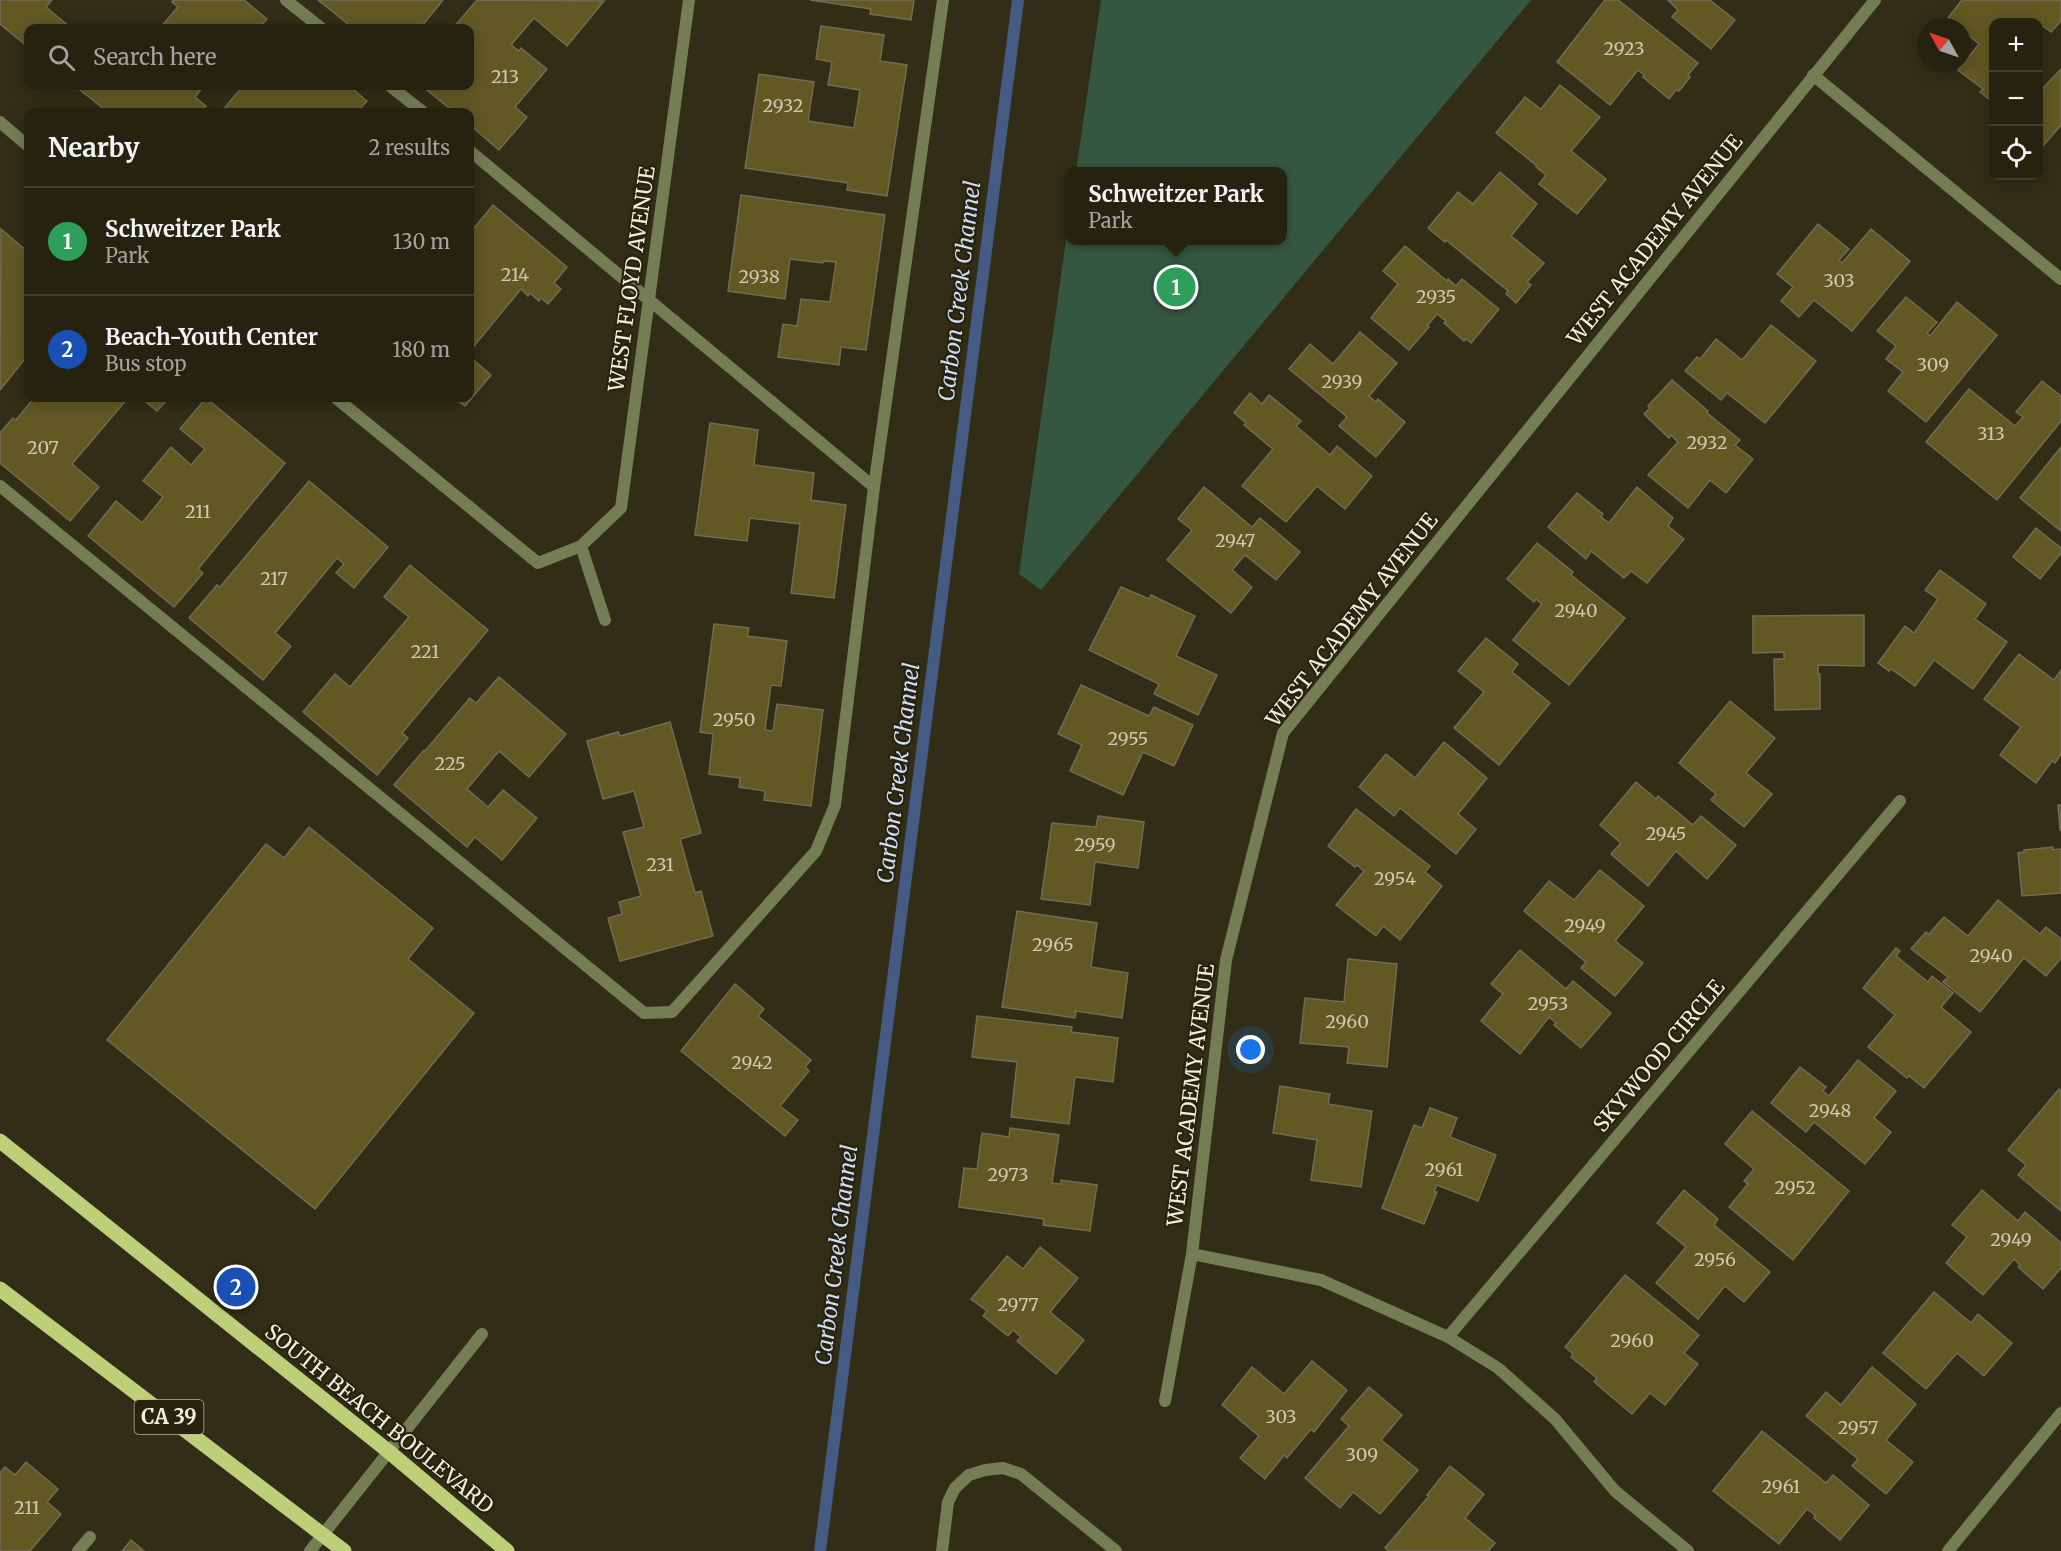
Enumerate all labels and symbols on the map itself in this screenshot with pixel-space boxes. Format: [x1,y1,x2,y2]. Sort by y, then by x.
north arrow [1917,18,1971,72]
house number: 2923 [1604,37,1644,60]
house number: 213 [491,65,519,88]
house number: 2932 [763,94,803,117]
street label: WEST ACADEMY AVENUE [1560,128,1749,352]
street label: WEST FLOYD AVENUE [602,164,661,394]
water label: Carbon Creek Channel [932,179,986,403]
house number: 214 [501,263,529,286]
pin: 1 [1156,264,1196,310]
house number: 2938 [738,265,780,288]
house number: 303 [1823,269,1855,292]
house number: 2935 [1416,285,1456,308]
house number: 309 [1917,353,1949,376]
house number: 2939 [1321,370,1363,393]
house number: 313 [1977,422,2005,445]
house number: 2932 [1687,431,1727,454]
house number: 207 [27,436,59,459]
house number: 211 [185,500,211,523]
street label: WEST ACADEMY AVENUE [1259,507,1444,733]
house number: 2947 [1215,529,1255,552]
house number: 217 [260,567,288,590]
house number: 2940 [1554,599,1598,622]
house number: 221 [411,640,439,663]
water label: Carbon Creek Channel [871,661,925,885]
house number: 2950 [713,708,755,731]
house number: 2955 [1108,727,1148,750]
house number: 225 [435,752,465,775]
house number: 2945 [1646,822,1686,845]
house number: 2959 [1074,833,1116,856]
house number: 231 [646,853,674,876]
house number: 2954 [1374,867,1416,890]
house number: 2949 [1564,914,1606,937]
house number: 2965 [1032,933,1074,956]
house number: 2940 [1969,944,2013,967]
street label: WEST ACADEMY AVENUE [1161,962,1220,1229]
street label: SKYWOOD CIRCLE [1587,974,1731,1137]
house number: 2953 [1528,992,1568,1015]
house number: 2960 [1325,1010,1369,1033]
your location [1236,1035,1265,1064]
house number: 2942 [731,1051,773,1074]
house number: 2948 [1809,1099,1851,1122]
water label: Carbon Creek Channel [809,1143,863,1367]
house number: 2961 [1425,1158,1463,1181]
house number: 2973 [987,1163,1029,1186]
house number: 2952 [1774,1176,1816,1199]
house number: 2949 [1990,1228,2032,1251]
house number: 2956 [1694,1248,1736,1271]
pin: 2 [216,1264,256,1310]
house number: 2977 [997,1293,1039,1316]
street label: SOUTH BEACH BOULEVARD [259,1318,499,1519]
house number: 2960 [1610,1329,1654,1352]
road number: CA 39 [134,1400,204,1434]
house number: 303 [1265,1405,1297,1428]
house number: 2957 [1838,1416,1878,1439]
house number: 309 [1346,1443,1378,1466]
house number: 2961 [1762,1475,1800,1498]
house number: 211 [14,1496,40,1519]

